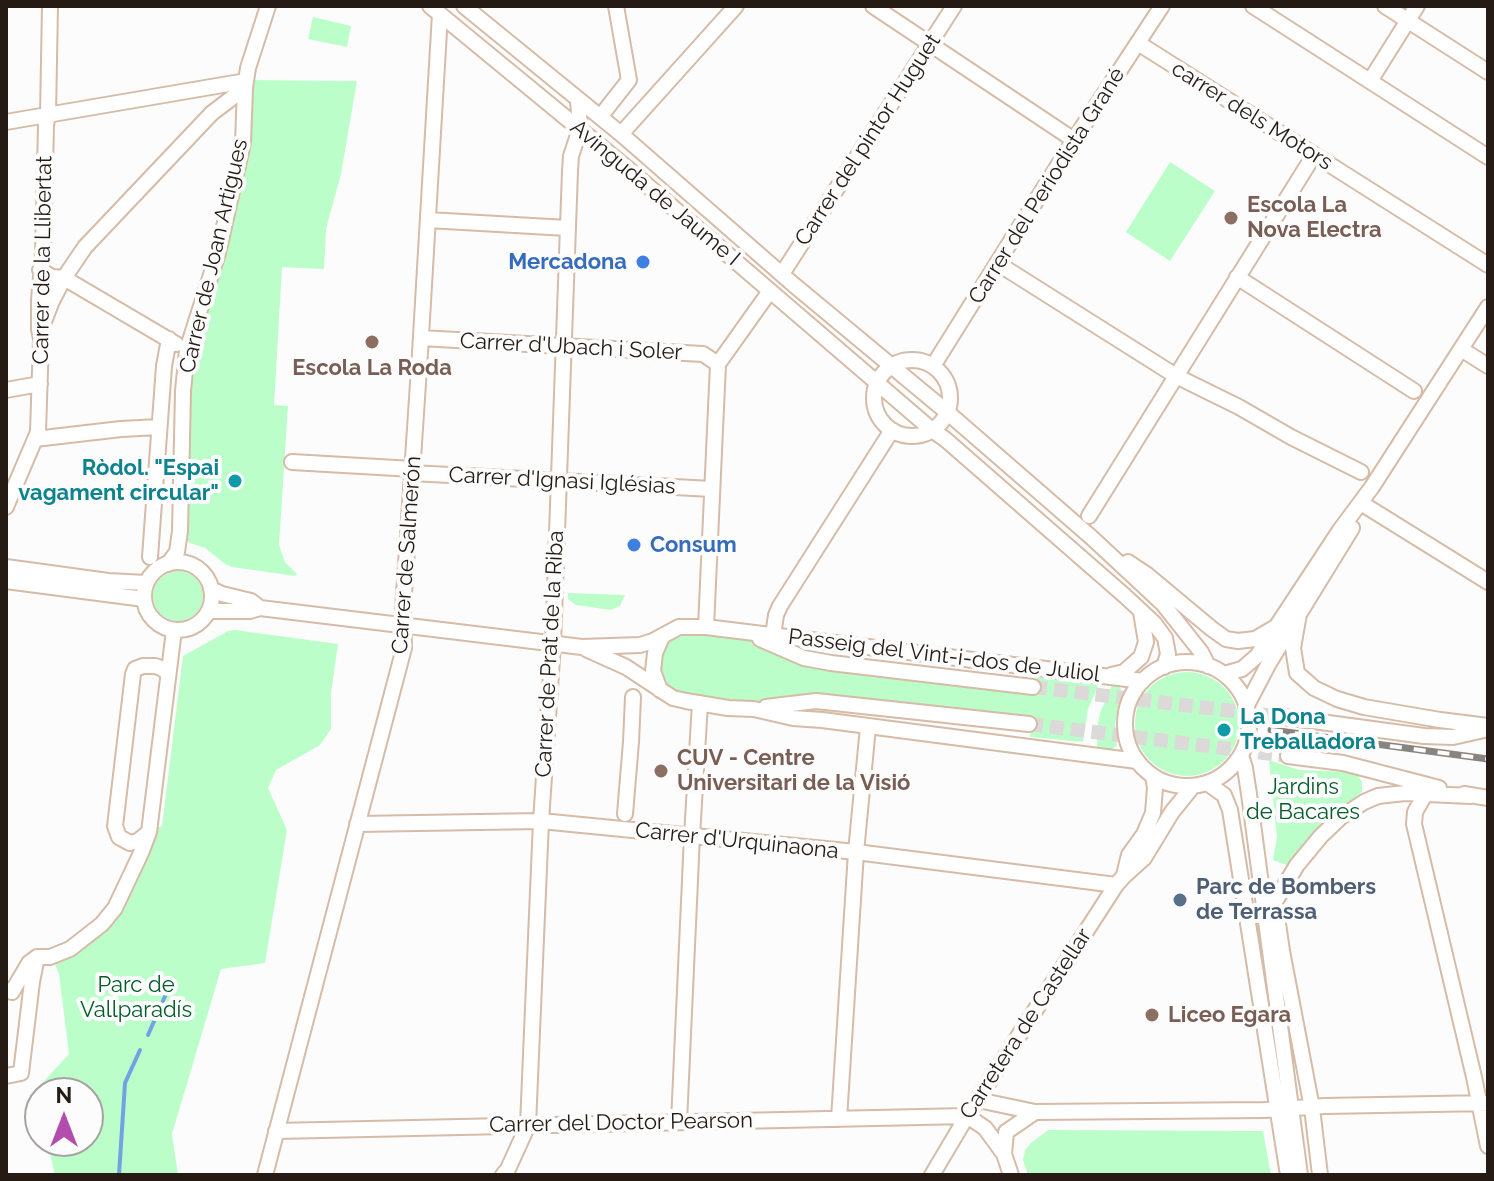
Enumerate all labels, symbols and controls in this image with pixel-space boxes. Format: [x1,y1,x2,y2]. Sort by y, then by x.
street label: Carrer del pintor Huguet [790,29,946,251]
street label: carrer dels Motors [1167,56,1337,176]
street label: Carrer del Periodista Grané [963,63,1131,309]
street label: Avinguda de Jaume I [565,114,745,272]
street label: Carrer de Joan Artigues [174,136,254,376]
street label: Carrer de la Llibertat [28,155,58,365]
place label: Escola La Nova Electra [1247,192,1382,244]
marker: Escola La Nova Electra [1222,209,1240,227]
place label: Mercadona [508,249,627,275]
marker: Mercadona [634,253,652,271]
street label: Carrer d'Ubach i Soler [459,328,683,366]
marker: Escola La Roda [363,333,381,351]
place label: Escola La Roda [292,355,452,381]
place label: Ròdol. "Espai vagament circular" [18,455,219,506]
street label: Carrer de Salmerón [387,455,427,655]
street label: Carrer d'Ignasi Iglésias [448,462,676,500]
marker: Ròdol. "Espai vagament circular" [226,472,244,490]
street label: Carrer de Prat de la Riba [530,530,570,778]
place label: Consum [650,532,737,558]
marker: Consum [625,536,643,554]
street label: Passeig del Vint-i-dos de Juliol [787,624,1101,688]
place label: La Dona Treballadora [1240,704,1376,756]
marker: La Dona Treballadora [1215,721,1233,739]
place label: CUV - Centre Universitari de la Visió [677,745,910,796]
marker: CUV - Centre Universitari de la Visió [652,762,670,780]
park label: Jardins de Bacares [1246,774,1360,826]
street label: Carrer d'Urquinaona [634,817,840,865]
place label: Parc de Bombers de Terrassa [1196,874,1376,926]
marker: Parc de Bombers de Terrassa [1171,891,1189,909]
street label: Carretera de Castellar [954,924,1098,1124]
park label: Parc de Vallparadís [80,972,192,1024]
place label: Liceo Egara [1168,1002,1291,1028]
marker: Liceo Egara [1143,1006,1161,1024]
north arrow [24,1077,104,1157]
text: N [56,1082,72,1108]
street label: Carrer del Doctor Pearson [489,1108,753,1138]

